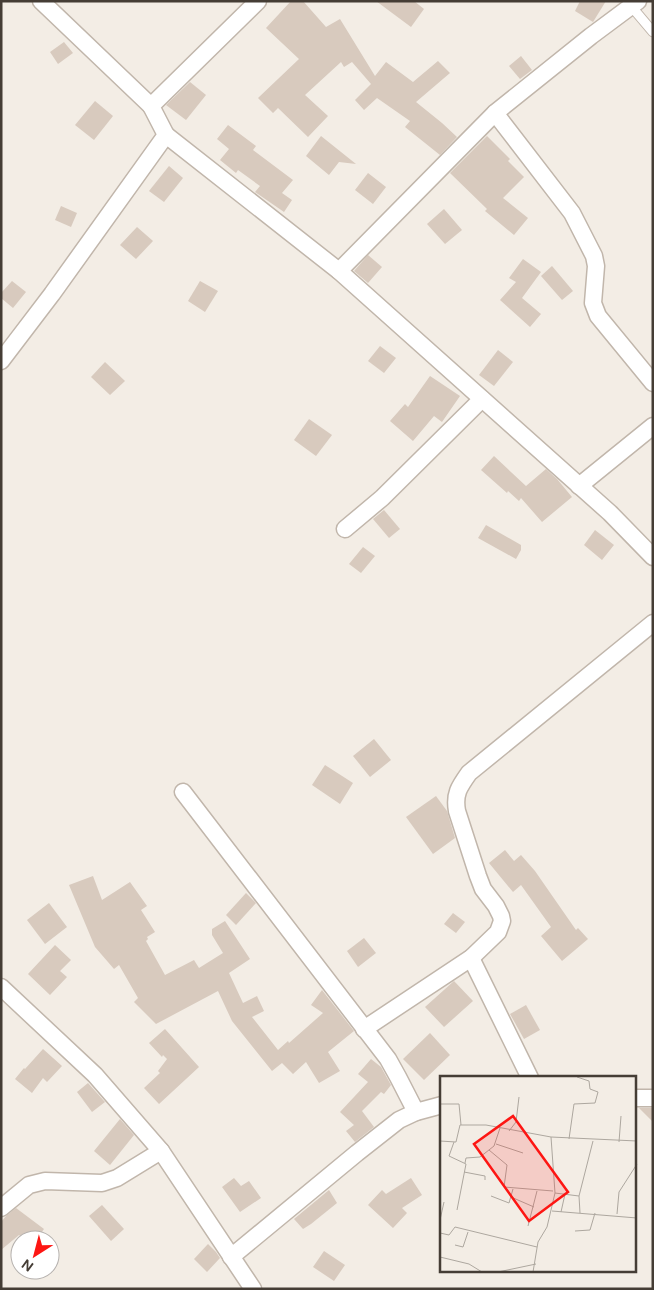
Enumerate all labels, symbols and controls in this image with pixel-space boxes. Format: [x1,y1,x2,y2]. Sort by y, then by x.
inset map [440,1076,636,1272]
north arrow [10,1230,60,1280]
text: N [18,1255,37,1276]

